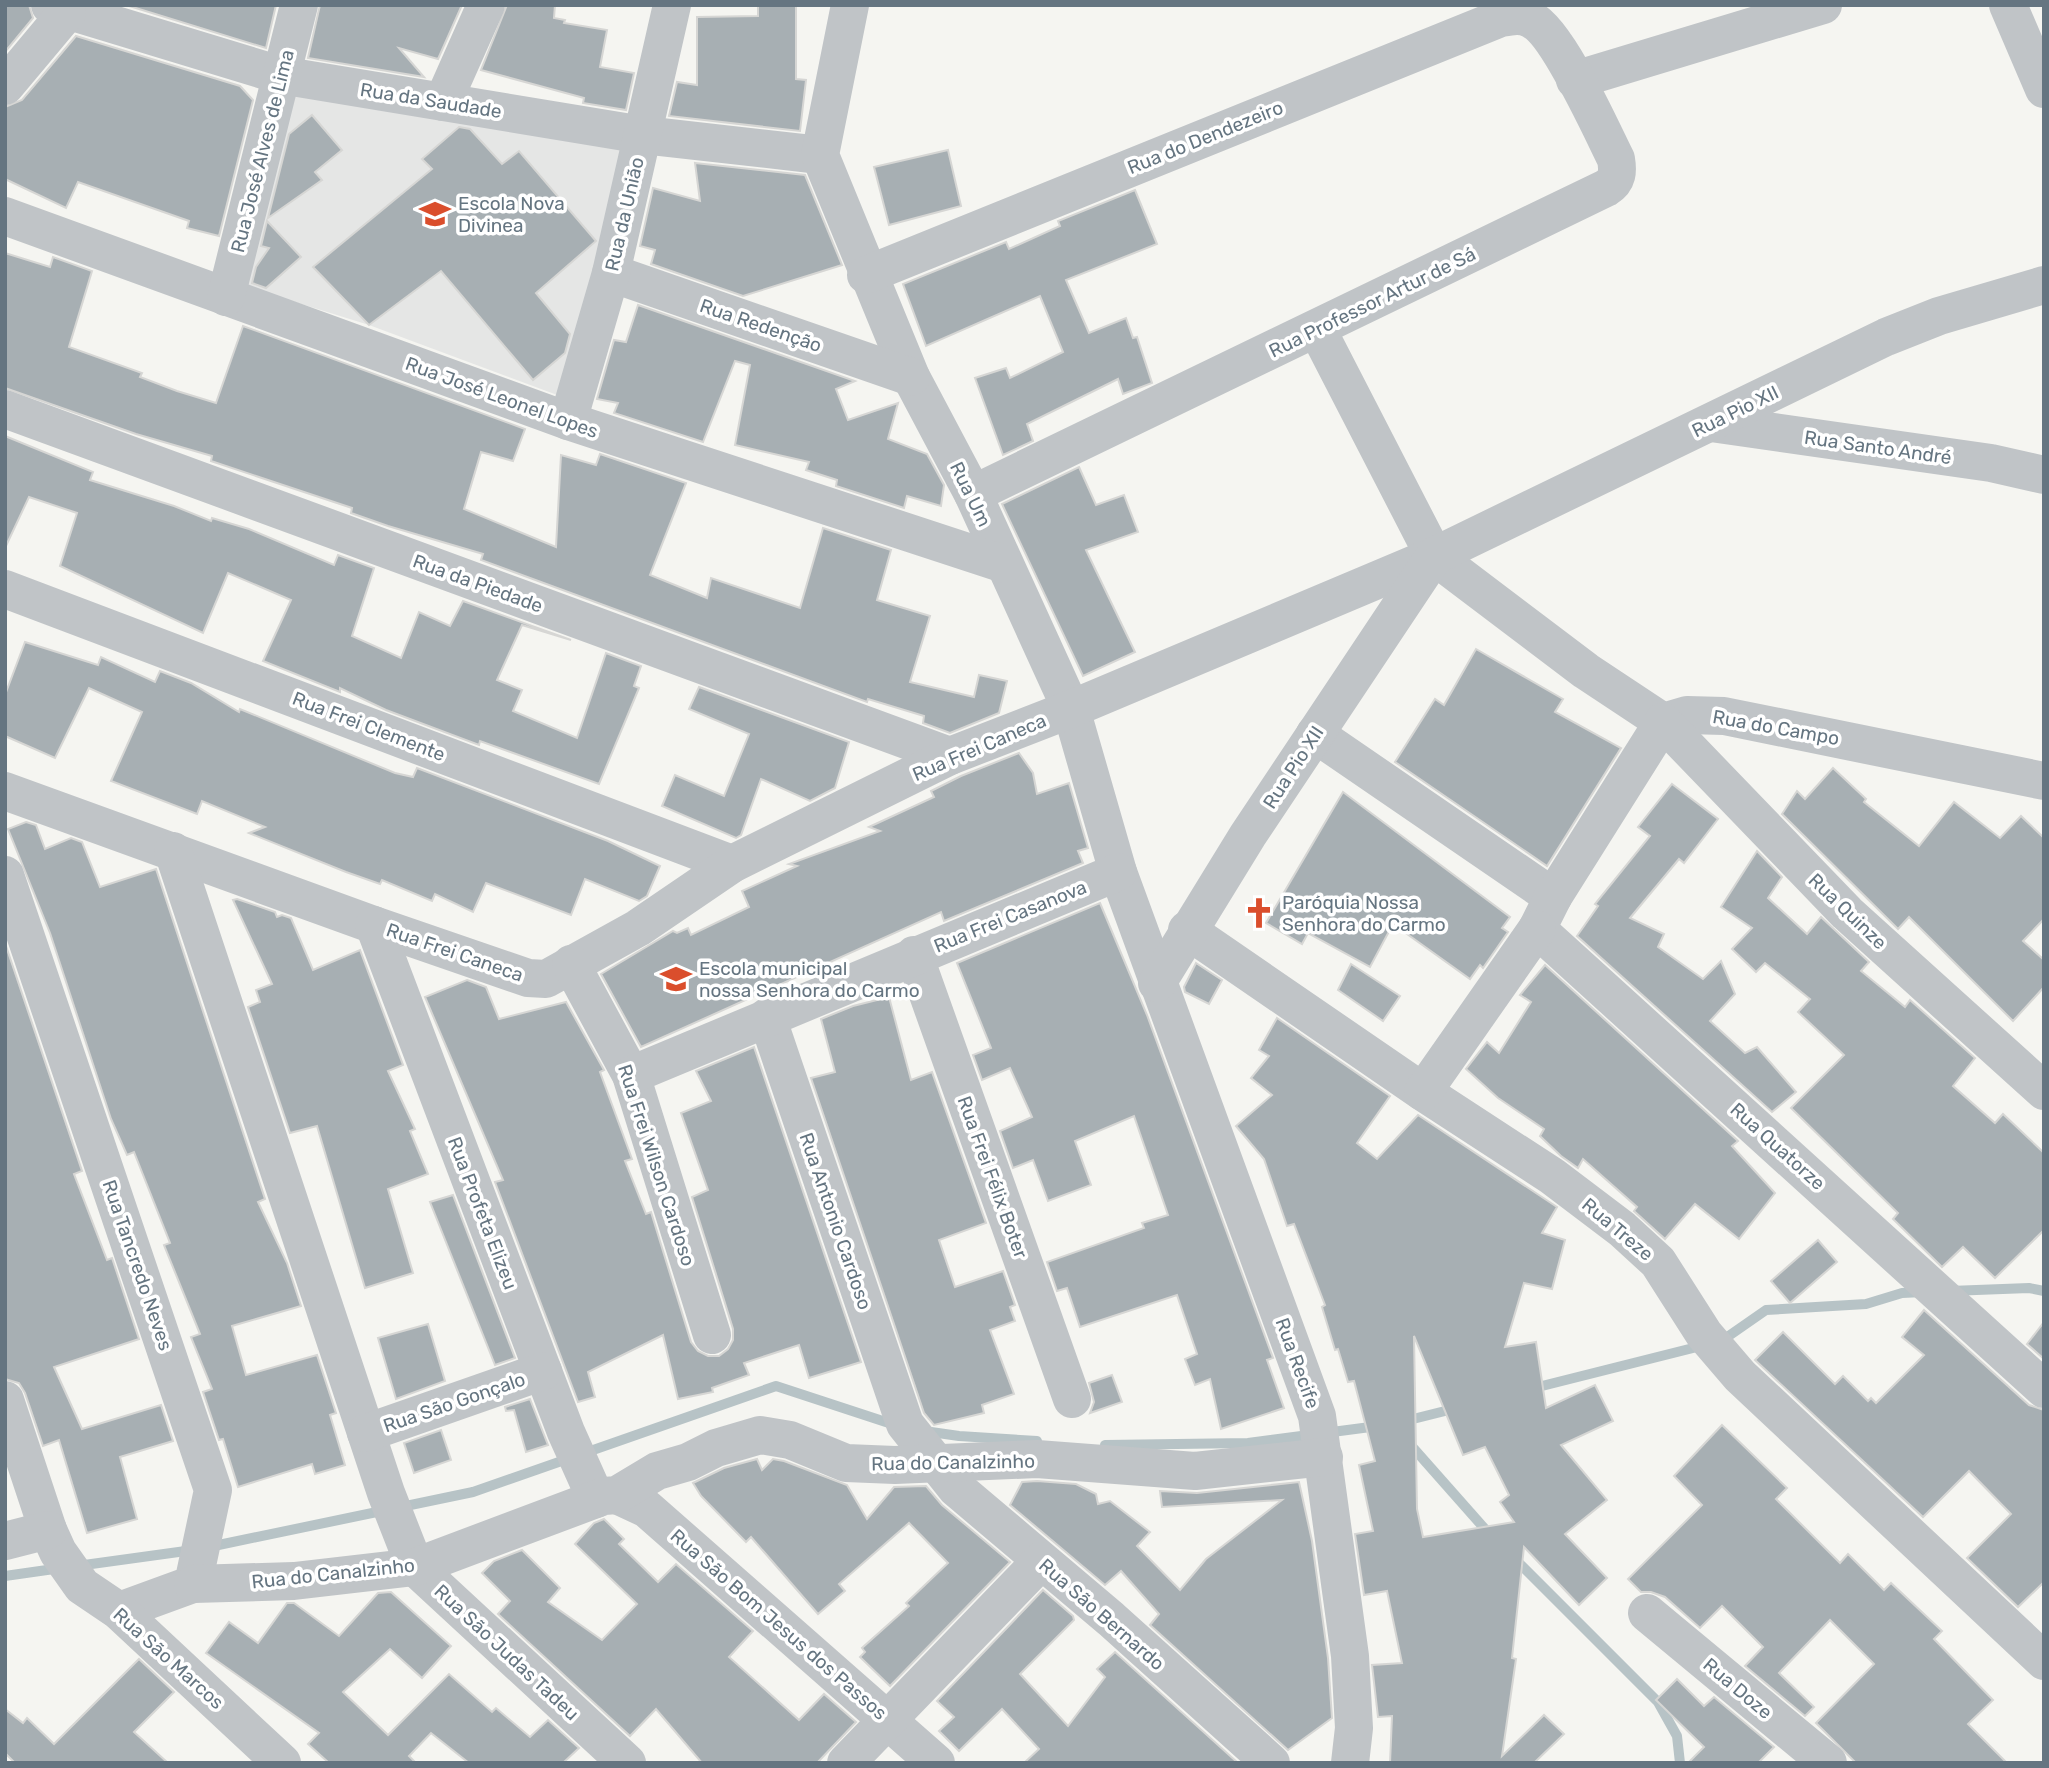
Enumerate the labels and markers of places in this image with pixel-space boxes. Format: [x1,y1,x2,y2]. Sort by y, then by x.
place label: Escola Nova Divinea [458,192,565,237]
school or university icon: Escola Nova Divinea [418,197,452,231]
place label: Paróquia Nossa Senhora do Carmo [1282,891,1446,936]
church icon: Paróquia Nossa Senhora do Carmo [1242,896,1276,930]
place label: Escola municipal nossa Senhora do Carmo [699,957,920,1002]
school or university icon: Escola municipal nossa Senhora do Carmo [659,962,693,996]

